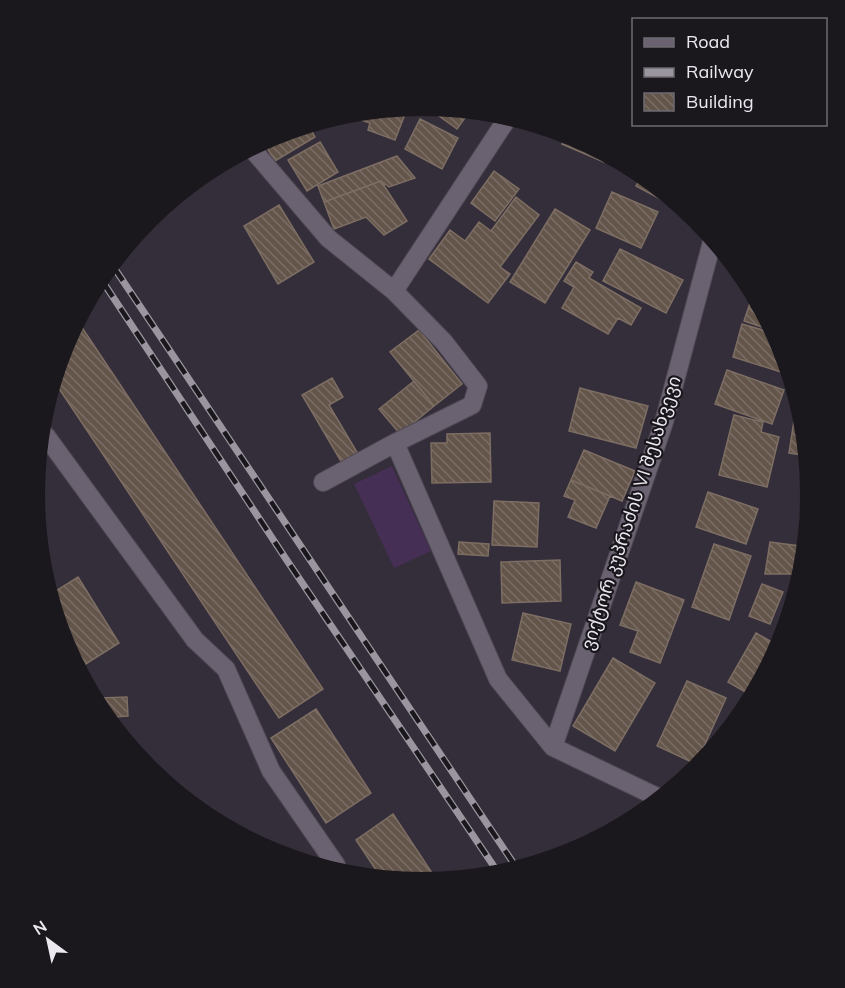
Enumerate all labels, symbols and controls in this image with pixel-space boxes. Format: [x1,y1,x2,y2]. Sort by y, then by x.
legend [632,18,827,126]
text: Road [686,30,730,53]
text: Railway [686,60,754,83]
text: Building [686,90,754,113]
street label: ვიქტორ კუპრაძის VI შესახვევი [575,373,686,653]
north arrow [18,910,78,970]
text: N [29,916,50,939]

